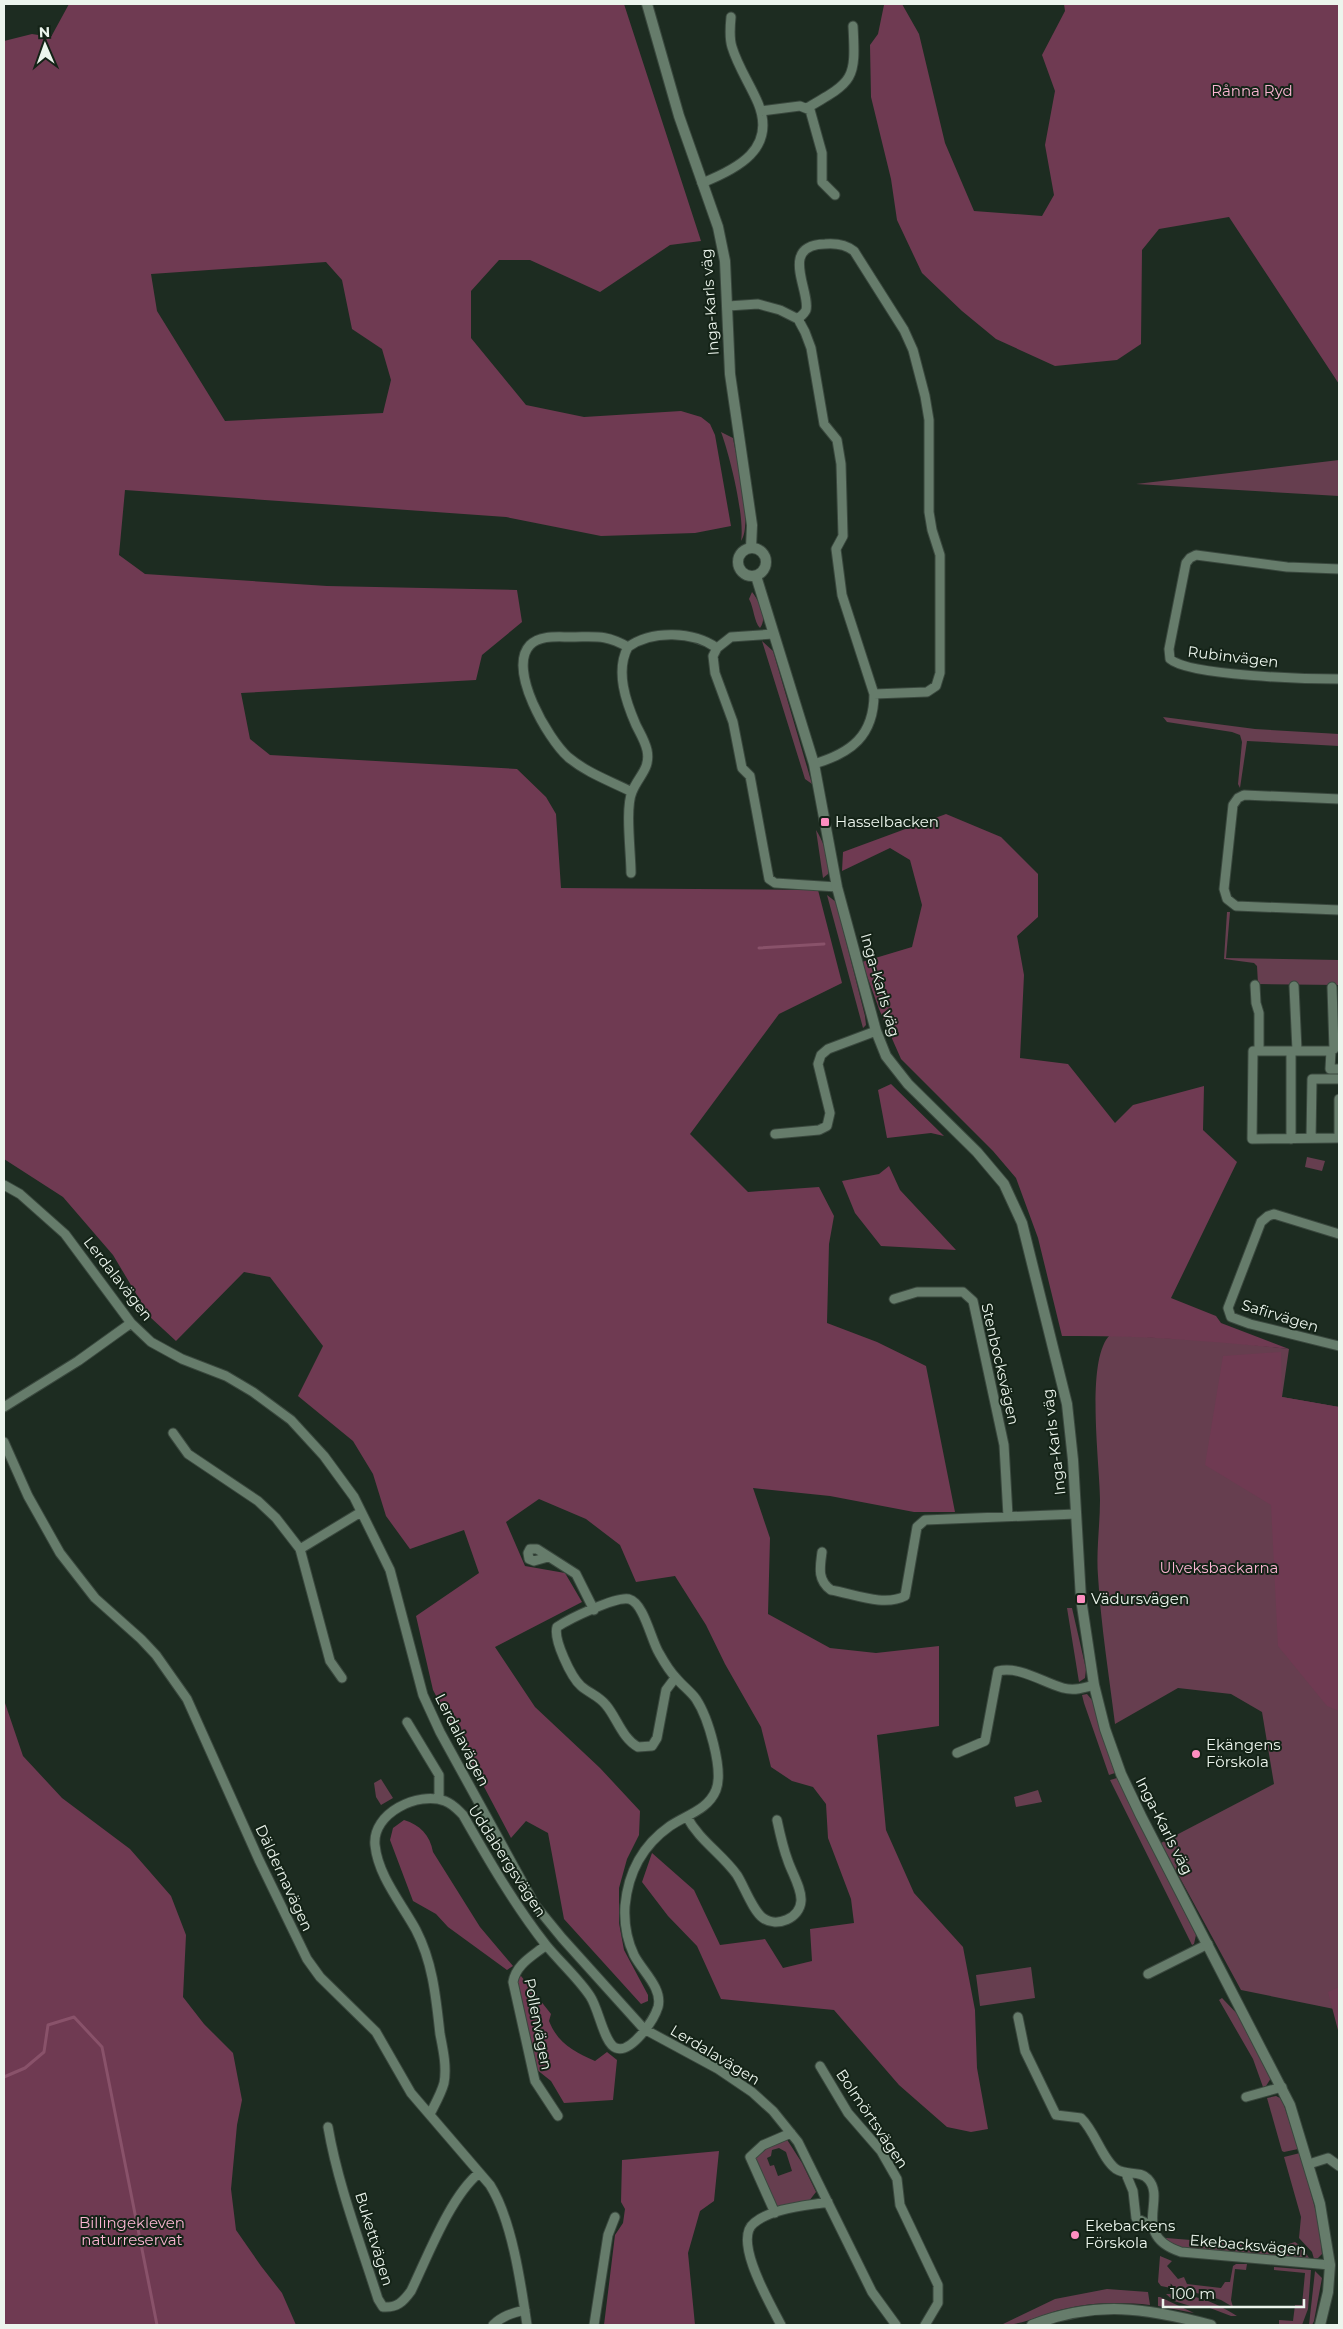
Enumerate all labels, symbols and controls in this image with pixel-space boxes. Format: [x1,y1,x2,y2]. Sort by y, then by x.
north arrow [20,20,70,70]
text: N [39,23,51,41]
park label: Rånna Ryd [1211,81,1293,100]
street label: Inga-Karls väg [696,248,723,356]
street label: Rubinvägen [1187,642,1280,671]
place label: Hasselbacken [835,812,939,831]
marker: Hasselbacken [819,816,831,828]
street label: Inga-Karls väg [857,931,904,1039]
street label: Lerdalavägen [80,1233,157,1325]
street label: Safirvägen [1239,1295,1321,1336]
street label: Stenbocksvägen [977,1301,1024,1427]
street label: Inga-Karls väg [1038,1388,1069,1496]
park label: Ulveksbackarna [1160,1558,1278,1577]
place label: Vädursvägen [1091,1589,1189,1608]
marker: Vädursvägen [1075,1593,1087,1605]
street label: Lerdalavägen [431,1690,494,1789]
place label: Ekängens Förskola [1206,1735,1281,1771]
marker: Ekängens Förskola [1190,1748,1202,1760]
street label: Inga-Karls väg [1132,1774,1197,1878]
street label: Uddabergsvägen [464,1801,551,1920]
street label: Däldernavägen [251,1821,317,1934]
street label: Pollenvägen [520,1976,557,2071]
street label: Lerdalavägen [667,2020,764,2089]
street label: Bolmörtsvägen [832,2065,913,2172]
street label: Bukettvägen [351,2190,398,2288]
park label: Billingekleven naturreservat [79,2213,185,2249]
place label: Ekebackens Förskola [1085,2216,1175,2252]
marker: Ekebackens Förskola [1069,2229,1081,2241]
street label: Ekebacksvägen [1189,2230,1307,2259]
scale bar [1163,2276,1304,2308]
text: 100 m [1170,2284,1215,2303]

